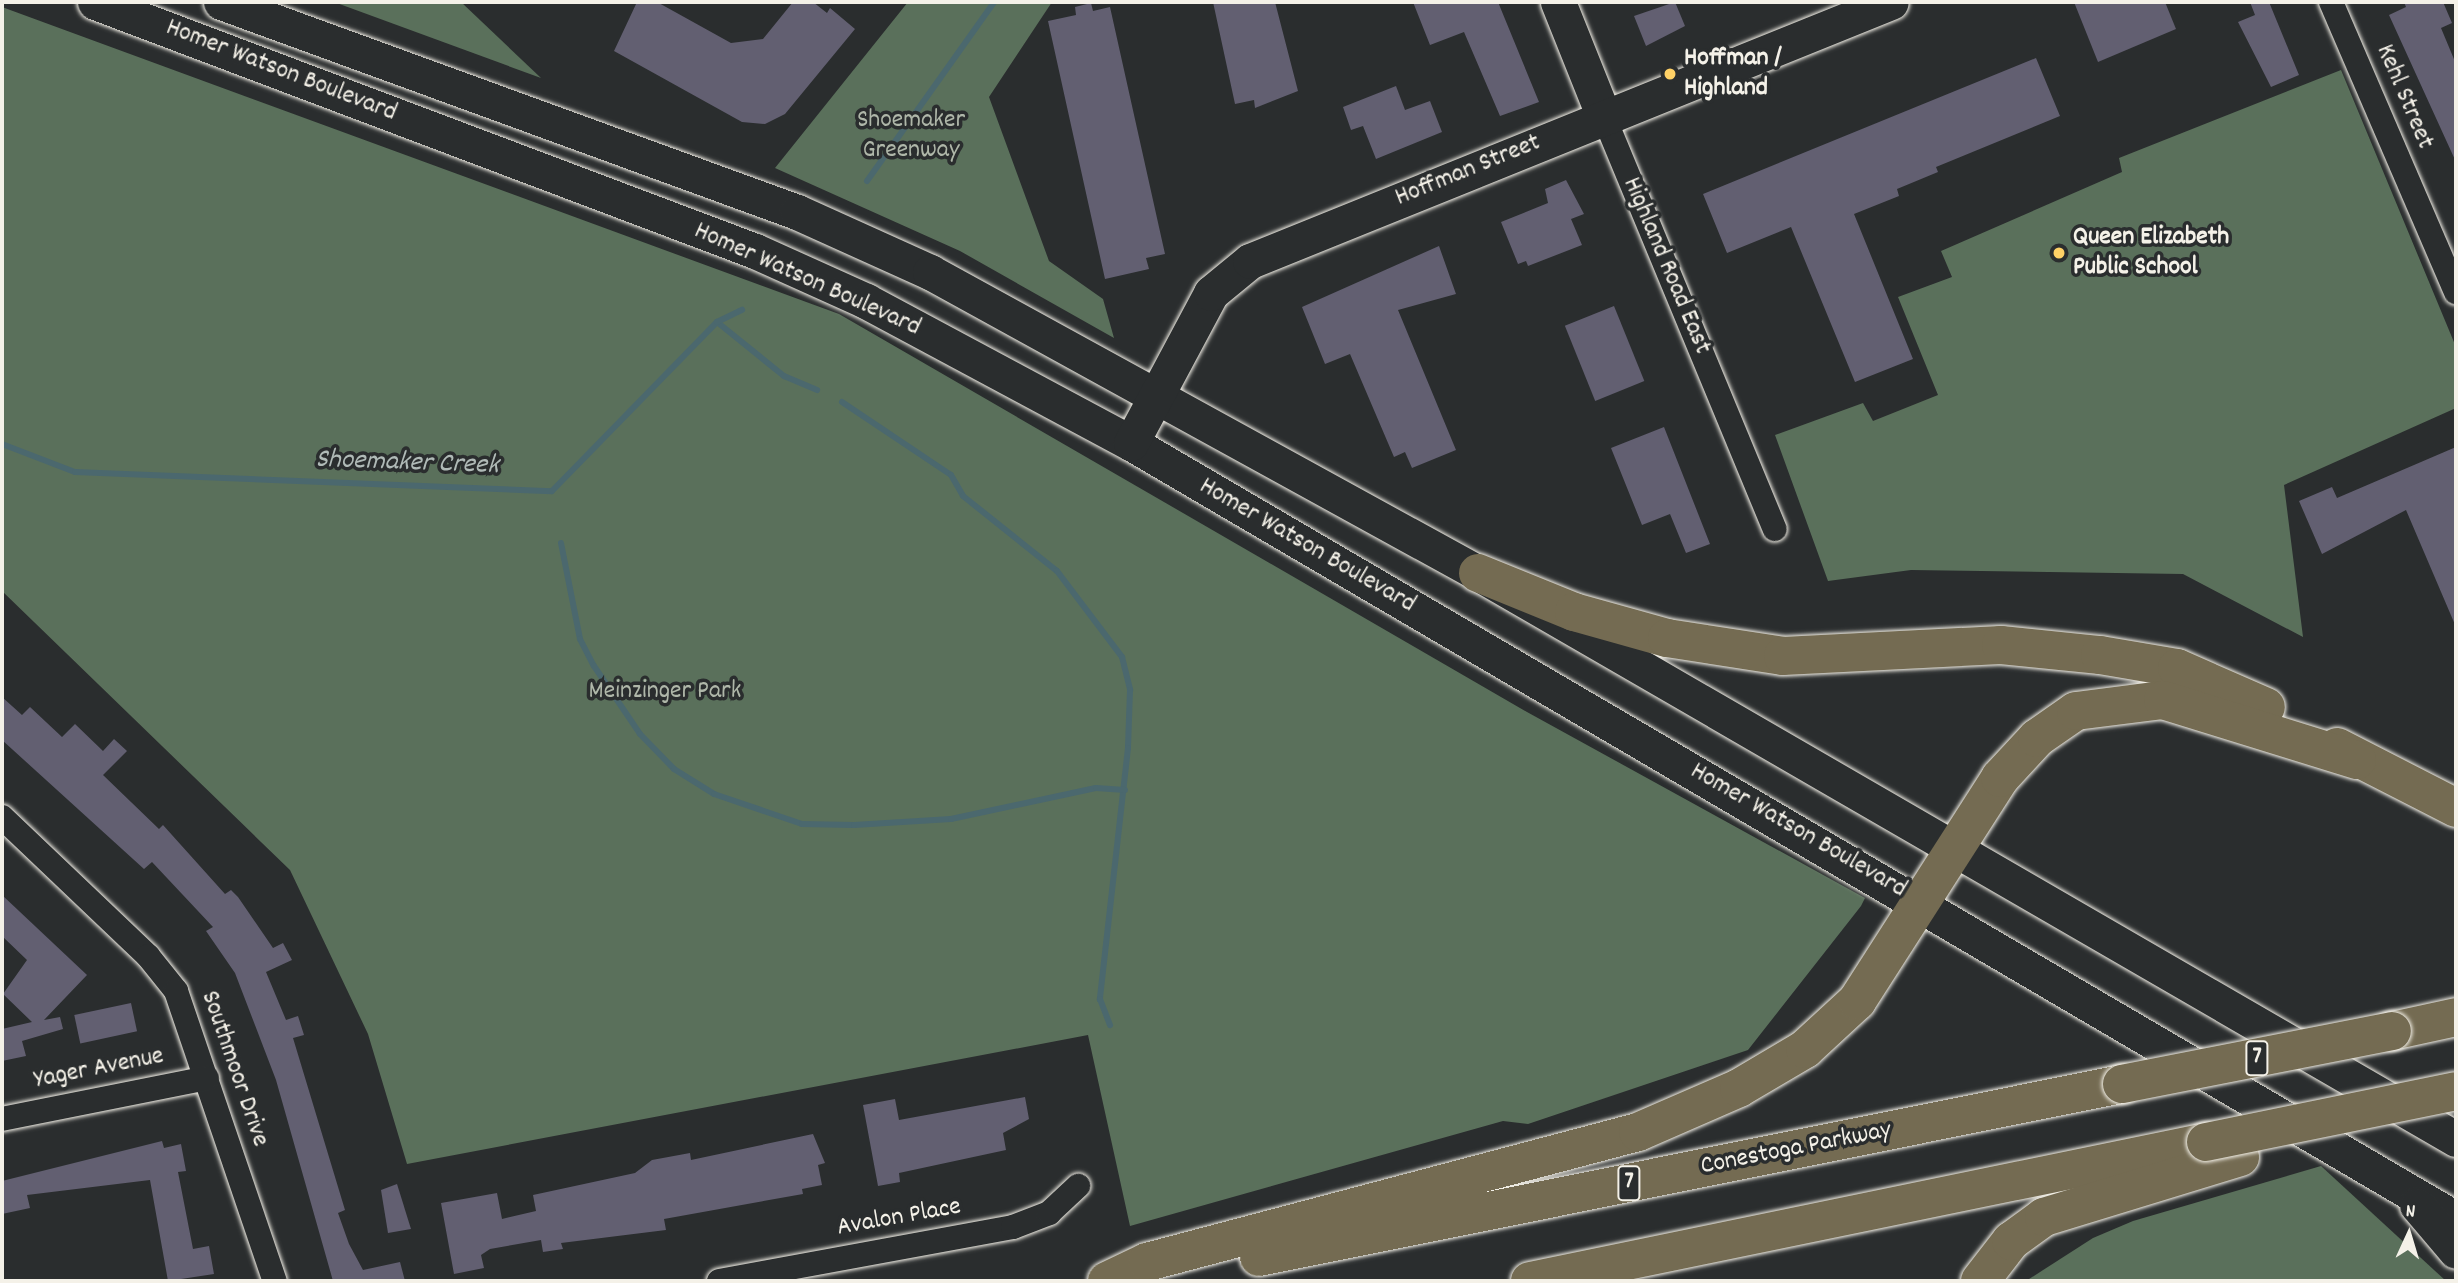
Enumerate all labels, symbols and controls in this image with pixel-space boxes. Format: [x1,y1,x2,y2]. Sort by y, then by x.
street label: Homer Watson Boulevard [161,13,401,129]
street label: Kehl Street [2368,40,2440,154]
place label: Hoffman / Highland [1684,43,1782,104]
marker: Hoffman / Highland [1662,66,1678,82]
park label: Shoemaker Greenway [857,105,965,166]
street label: Hoffman Street [1391,128,1545,214]
street label: Highland Road East [1615,173,1717,359]
street label: Homer Watson Boulevard [689,216,925,344]
place label: Queen Elizabeth Public School [2073,222,2229,284]
marker: Queen Elizabeth Public School [2051,245,2067,261]
water label: Shoemaker Creek [315,444,499,484]
street label: Homer Watson Boulevard [1193,471,1421,621]
park label: Meinzinger Park [589,676,741,708]
street label: Homer Watson Boulevard [1684,756,1912,906]
street label: Southmoor Drive [193,987,275,1151]
road number: 7 [2245,1038,2269,1078]
street label: Yager Avenue [32,1041,166,1097]
street label: Conestoga Parkway [1698,1115,1894,1183]
road number: 7 [1617,1162,1641,1204]
street label: Avalon Place [835,1192,963,1244]
north arrow [2374,1199,2444,1269]
text: N [2405,1199,2416,1226]

